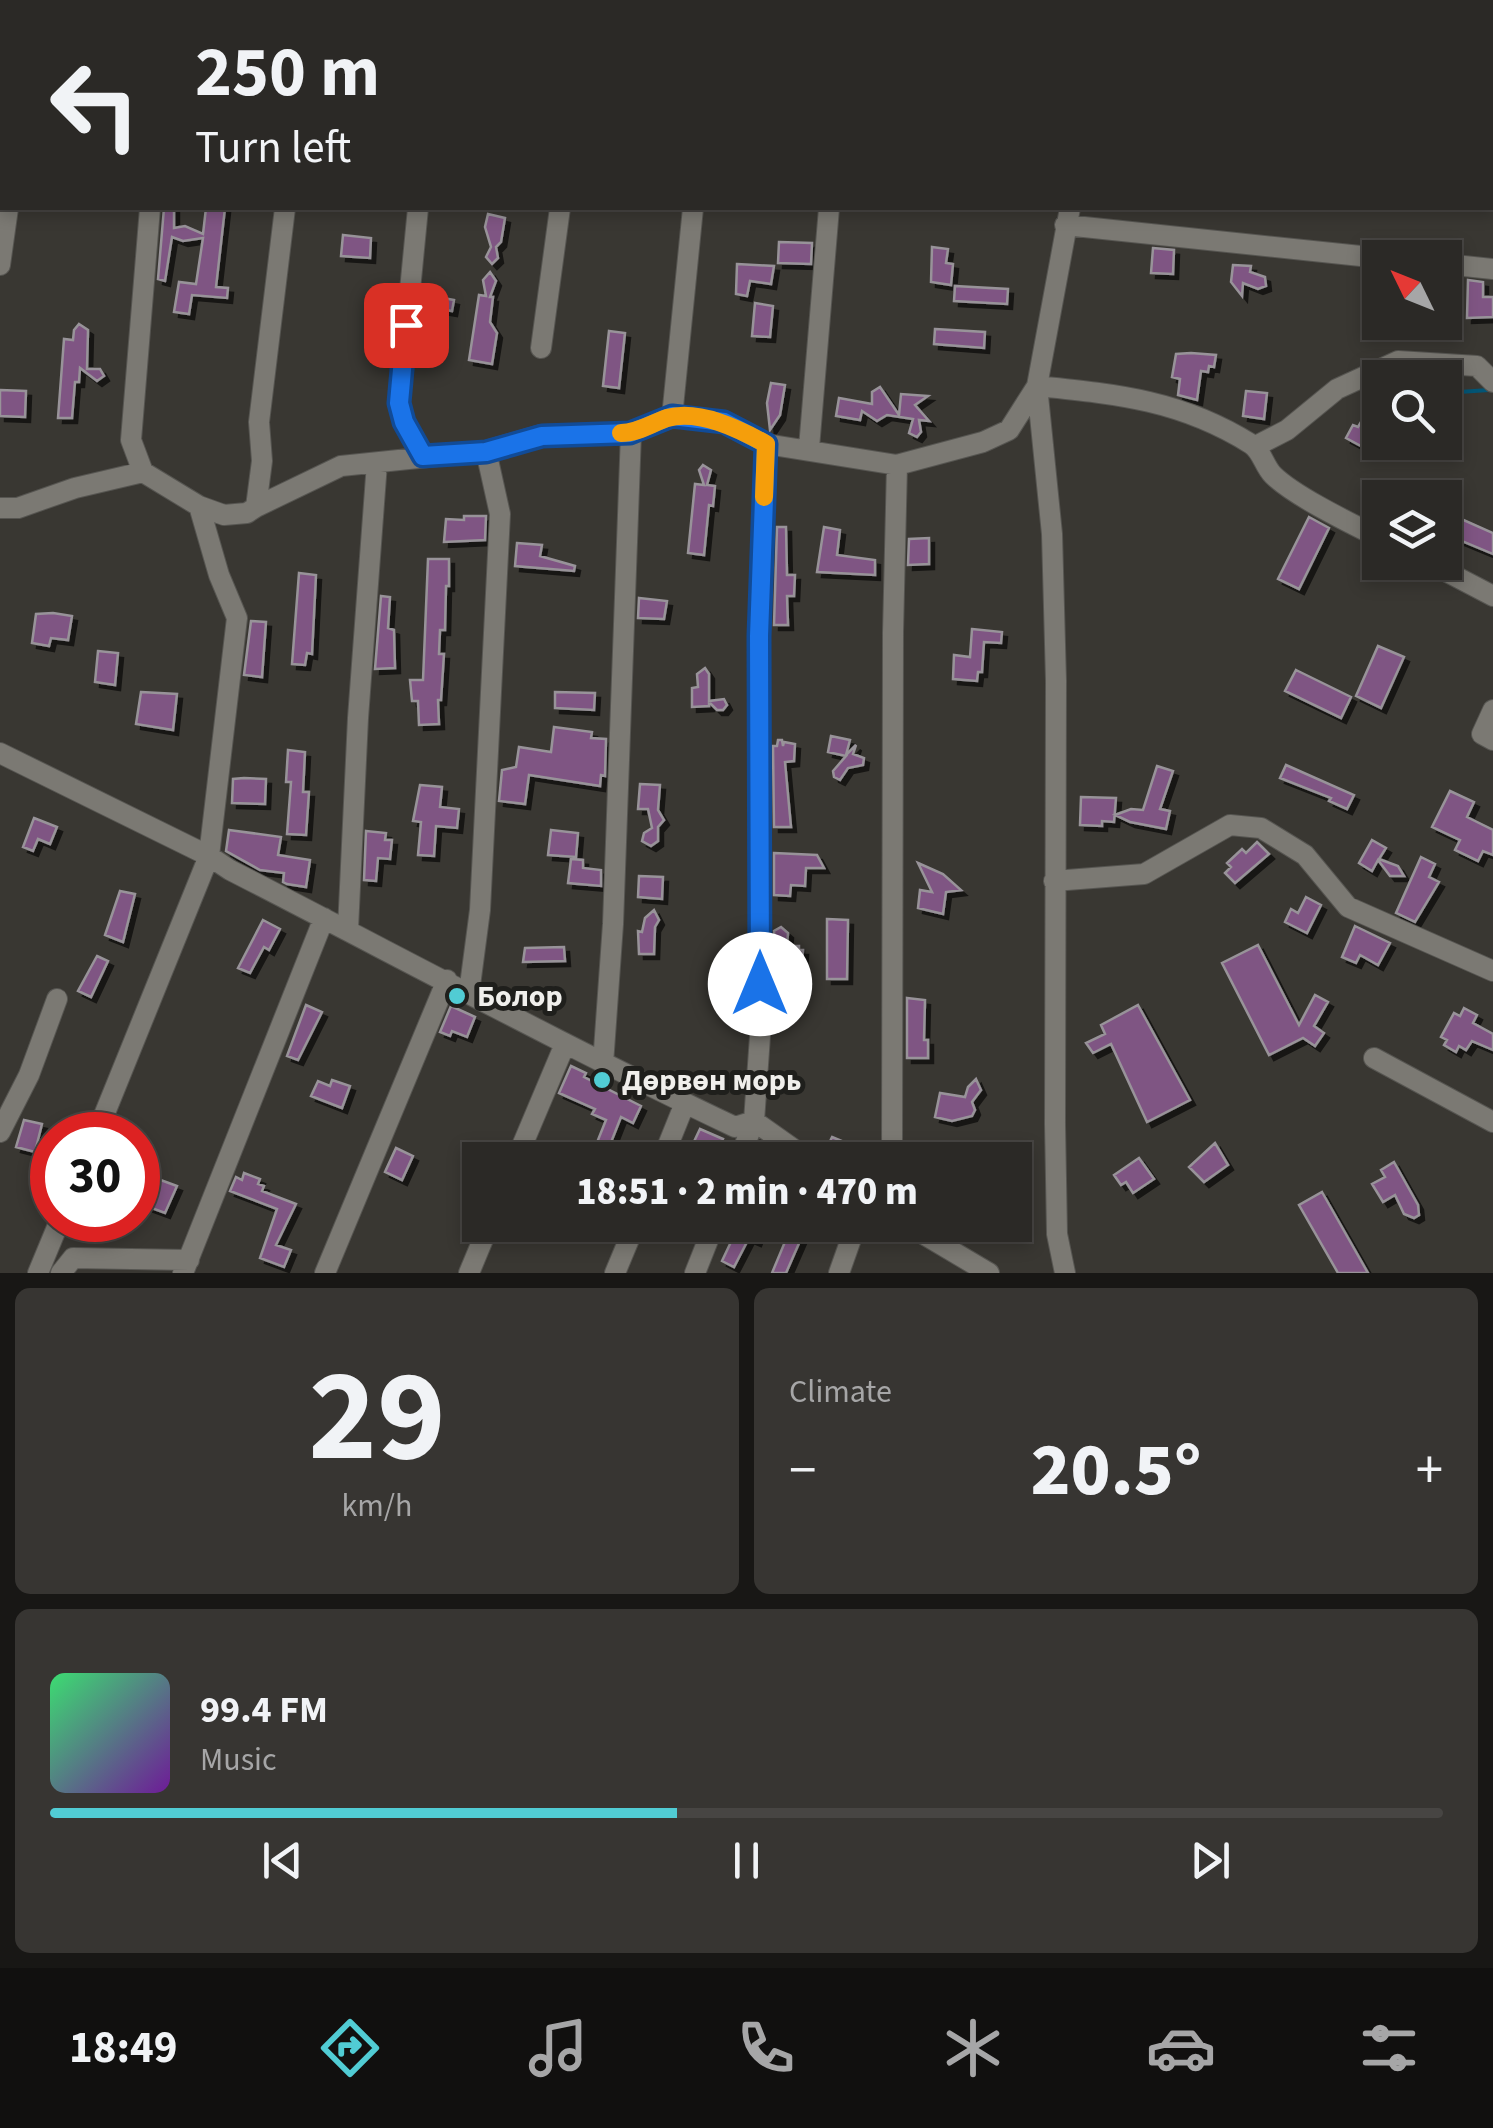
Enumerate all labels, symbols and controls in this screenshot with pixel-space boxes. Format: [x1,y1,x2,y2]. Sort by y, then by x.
text: 250 m [195,23,380,123]
icon: left [30,40,160,170]
text: Turn left [195,116,351,180]
north arrow [1362,240,1462,340]
map controls [1362,240,1462,580]
pin [364,283,449,368]
icon: arrive [379,298,434,353]
button: search [1362,360,1462,460]
button: layers [1362,480,1462,580]
position arrow [708,932,812,1036]
place label: Болор [477,975,563,1018]
marker: Болор [446,985,468,1007]
place label: Дөрвөн морь [622,1059,802,1102]
marker: Дөрвөн морь [591,1069,613,1091]
speed limit sign: 30 [30,1112,160,1242]
text: 18:51 · 2 min · 470 m [576,1165,918,1219]
text: 29 [308,1325,446,1510]
text: Climate [789,1369,892,1415]
text: 20.5° [1030,1417,1202,1524]
text: − [789,1432,816,1510]
text: + [1416,1432,1443,1510]
text: km/h [342,1483,412,1529]
text: 99.4 FM [200,1683,328,1737]
text: Music [200,1737,277,1783]
icon: previous [255,1833,310,1888]
icon: pause [719,1833,774,1888]
icon: next [1183,1833,1238,1888]
icon: directions [315,2013,385,2083]
icon: music [523,2013,593,2083]
icon: phone [731,2013,801,2083]
icon: climate [938,2013,1008,2083]
icon: car [1146,2013,1216,2083]
icon: filters [1354,2013,1424,2083]
text: 18:49 [69,2016,177,2080]

